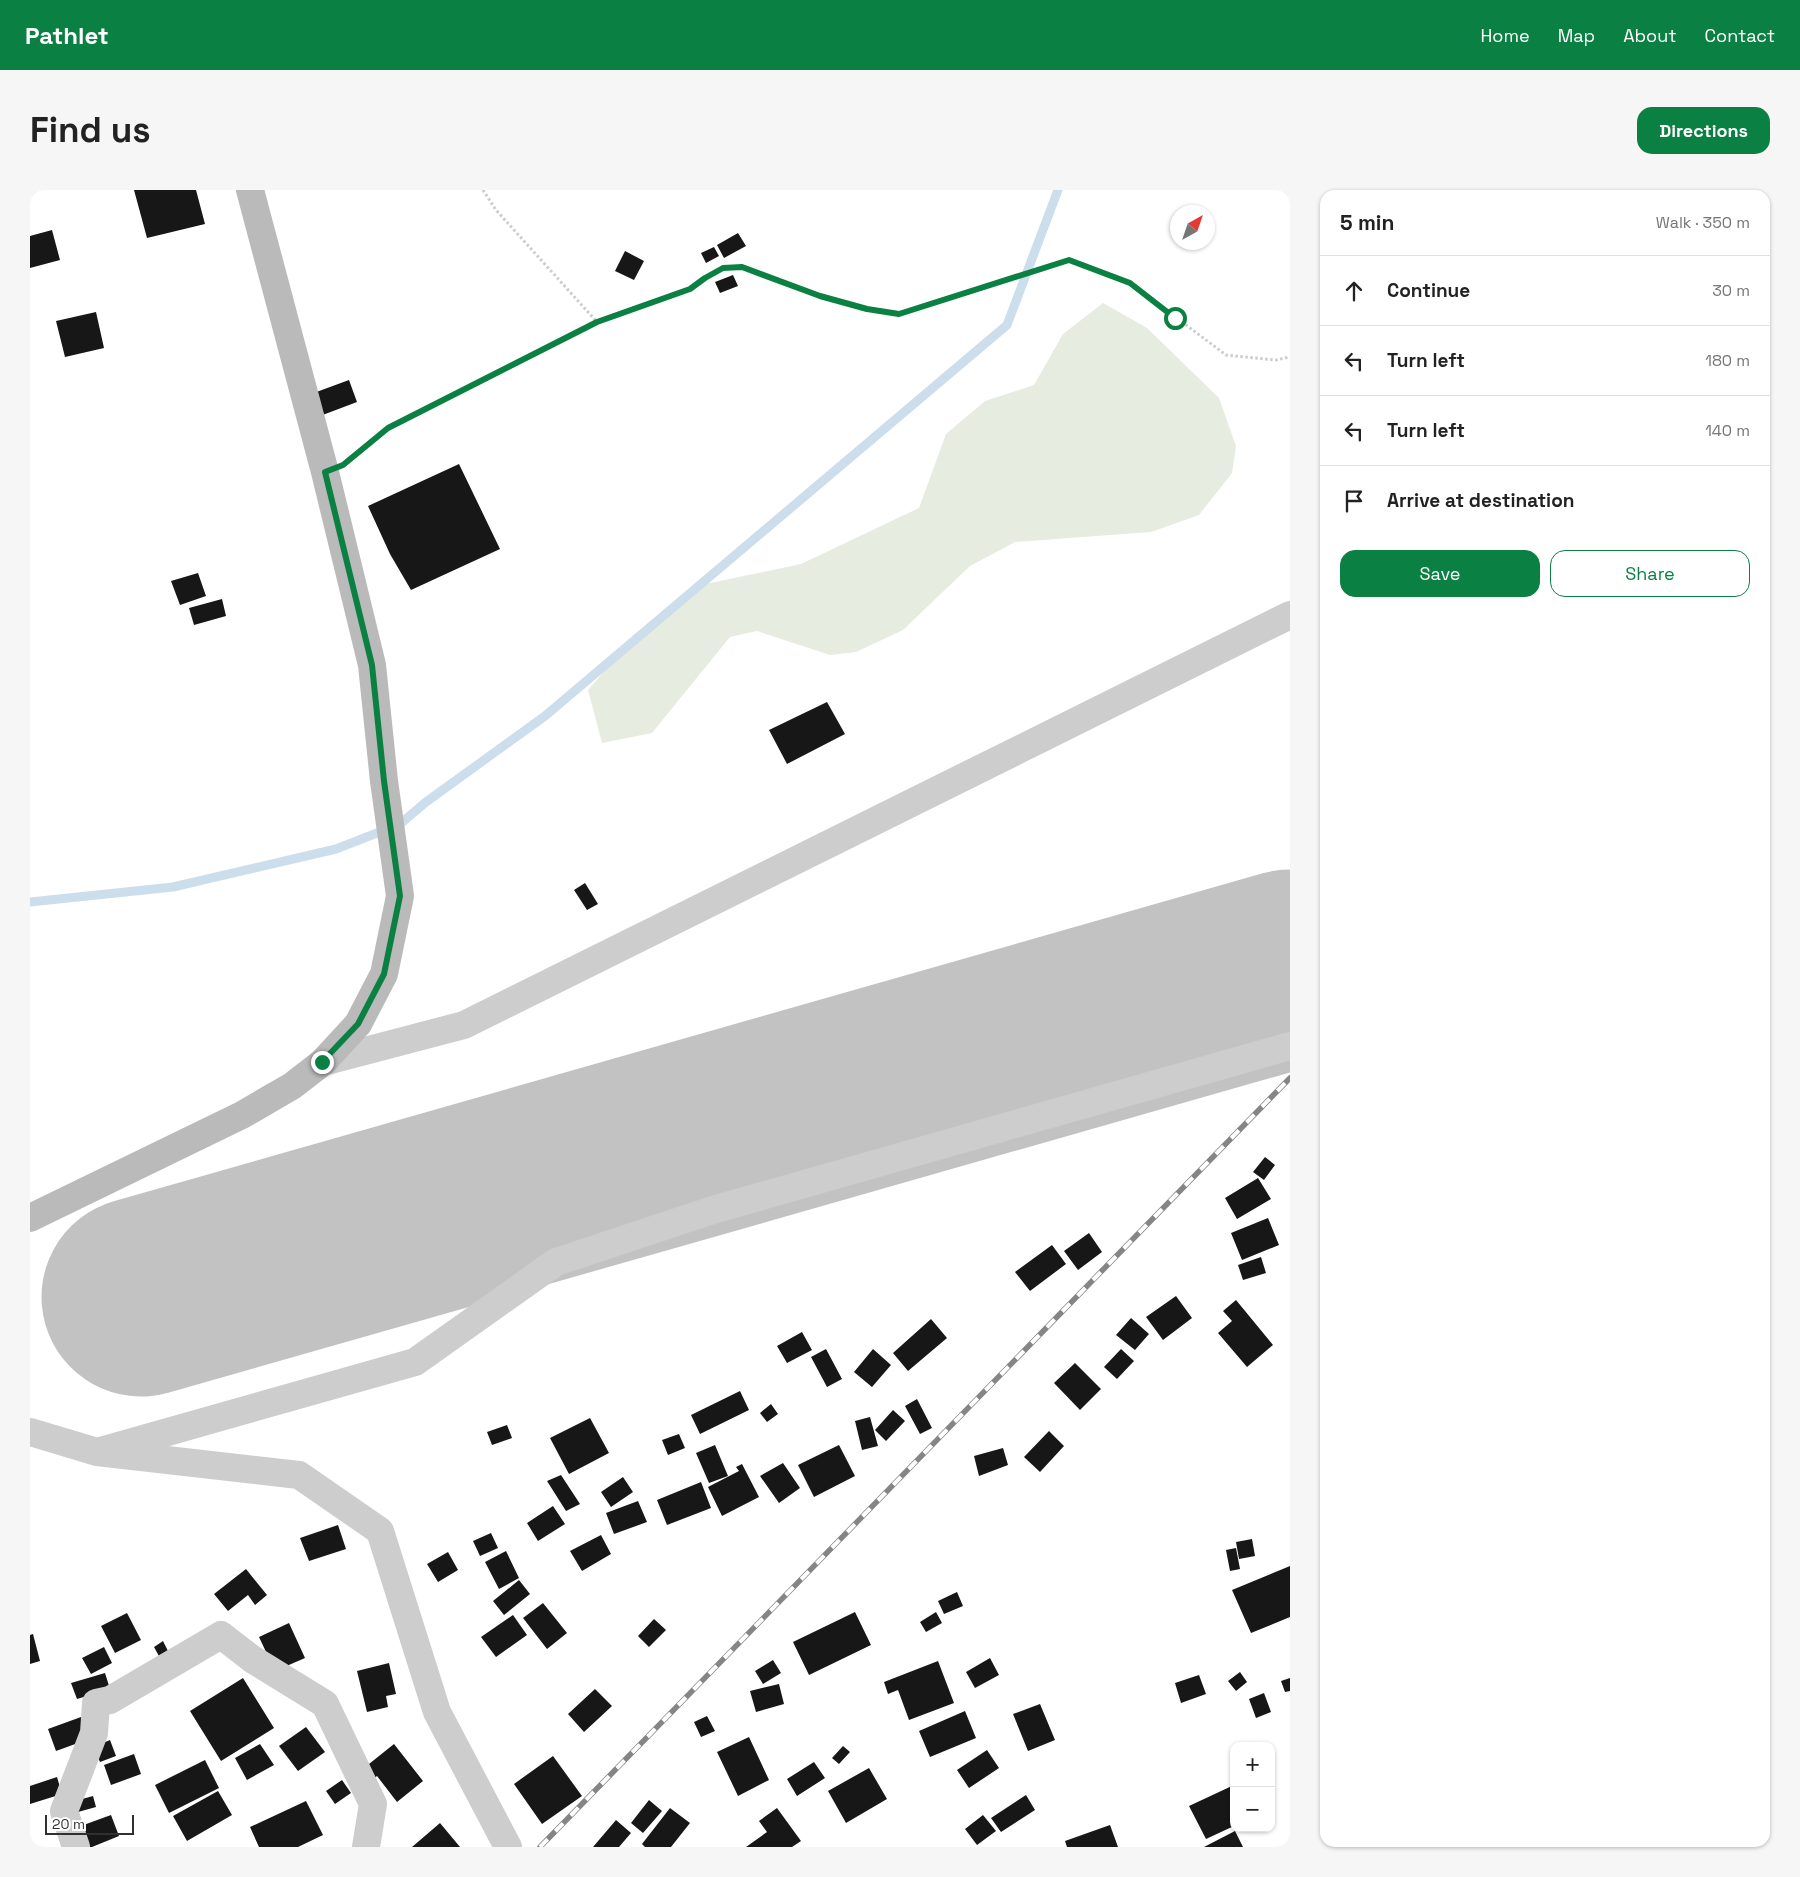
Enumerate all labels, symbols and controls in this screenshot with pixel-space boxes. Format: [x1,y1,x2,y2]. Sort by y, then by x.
text: Pathlet [25,20,109,51]
text: Home [1481,24,1530,47]
text: Map [1558,24,1595,47]
text: About [1623,24,1677,47]
text: Contact [1705,24,1775,47]
button: Directions [1637,107,1770,154]
text: Find us [30,108,151,152]
north arrow [1170,205,1215,250]
text: 5 min [1340,209,1394,236]
text: Walk · 350 m [1656,212,1750,233]
icon: ahead [1340,277,1368,305]
text: Continue [1387,278,1470,303]
text: 30 m [1712,280,1750,301]
route start [1164,307,1187,330]
icon: left [1340,347,1368,375]
text: Turn left [1387,348,1465,373]
text: 180 m [1705,350,1750,371]
icon: left [1340,417,1368,445]
text: Turn left [1387,418,1465,443]
text: 140 m [1705,420,1750,441]
icon: arrive [1340,487,1368,515]
text: Arrive at destination [1387,488,1575,513]
button: Save [1340,550,1540,597]
button: Share [1550,550,1750,597]
route end [311,1051,334,1074]
map controls [1230,1742,1275,1832]
button: + [1230,1742,1275,1787]
button: − [1230,1787,1275,1832]
scale bar [45,1812,134,1835]
text: 20 m [52,1815,85,1833]

